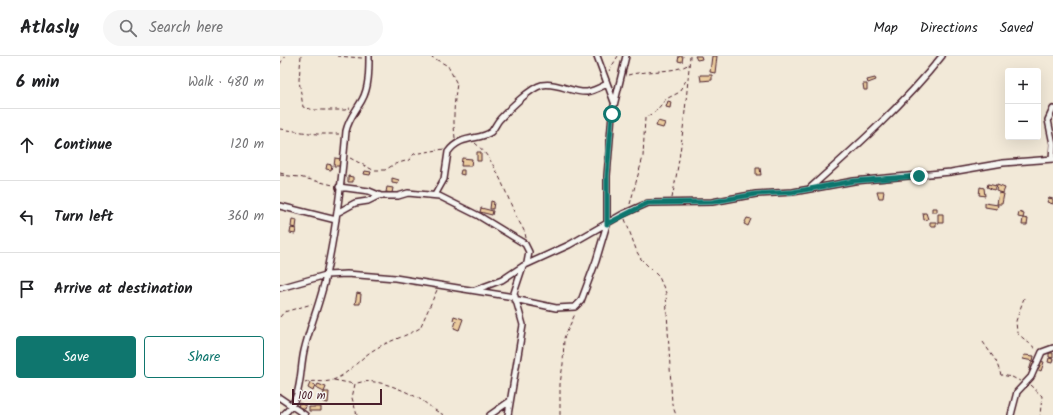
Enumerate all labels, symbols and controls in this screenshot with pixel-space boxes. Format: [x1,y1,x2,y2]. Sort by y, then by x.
search box [103,10,383,46]
text: Atlasly [20,13,79,43]
text: Search here [149,16,223,40]
icon: search [117,17,139,39]
text: Map [873,17,898,39]
text: Directions [920,17,978,39]
text: Saved [1000,17,1033,39]
map controls [1005,68,1041,140]
button: + [1005,68,1041,104]
text: 6 min [16,69,60,96]
text: Walk · 480 m [188,72,264,93]
button: − [1005,104,1041,140]
route start [603,105,621,123]
text: Continue [54,133,112,157]
icon: ahead [16,134,38,156]
text: 120 m [230,134,264,155]
route end [910,167,928,185]
text: Turn left [54,205,114,229]
icon: left [16,206,38,228]
text: 360 m [227,206,264,227]
text: Arrive at destination [54,277,193,301]
icon: arrive [16,278,38,300]
button: Save [16,336,136,378]
button: Share [144,336,264,378]
scale bar [292,387,382,406]
text: 100 m [298,387,326,405]

